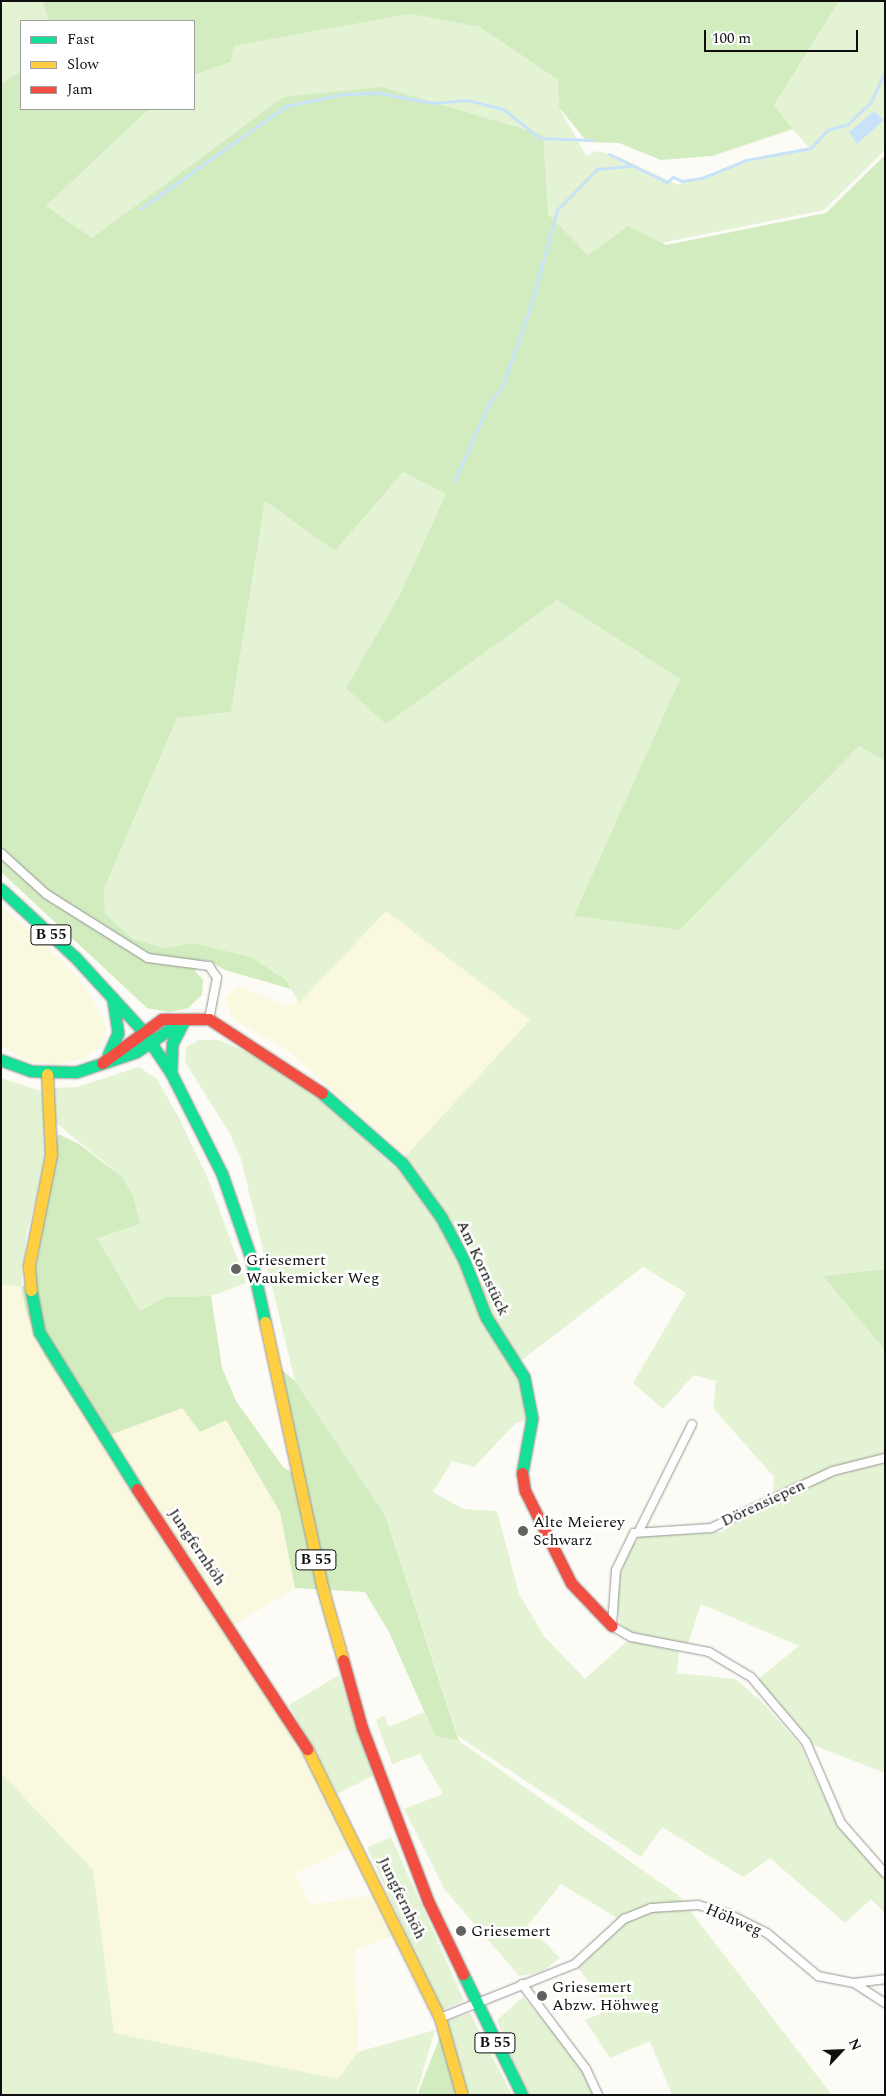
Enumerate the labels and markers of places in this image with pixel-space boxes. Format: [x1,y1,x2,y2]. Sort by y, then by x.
place label: Griesemert Waukemicker Weg [246,1250,379,1288]
marker: Griesemert Waukemicker Weg [230,1263,242,1275]
place label: Alte Meierey Schwarz [533,1512,625,1550]
marker: Alte Meierey Schwarz [517,1525,529,1537]
place label: Griesemert [471,1921,551,1941]
marker: Griesemert [455,1925,467,1937]
place label: Griesemert Abzw. Höhweg [552,1977,659,2015]
marker: Griesemert Abzw. Höhweg [536,1990,548,2002]

